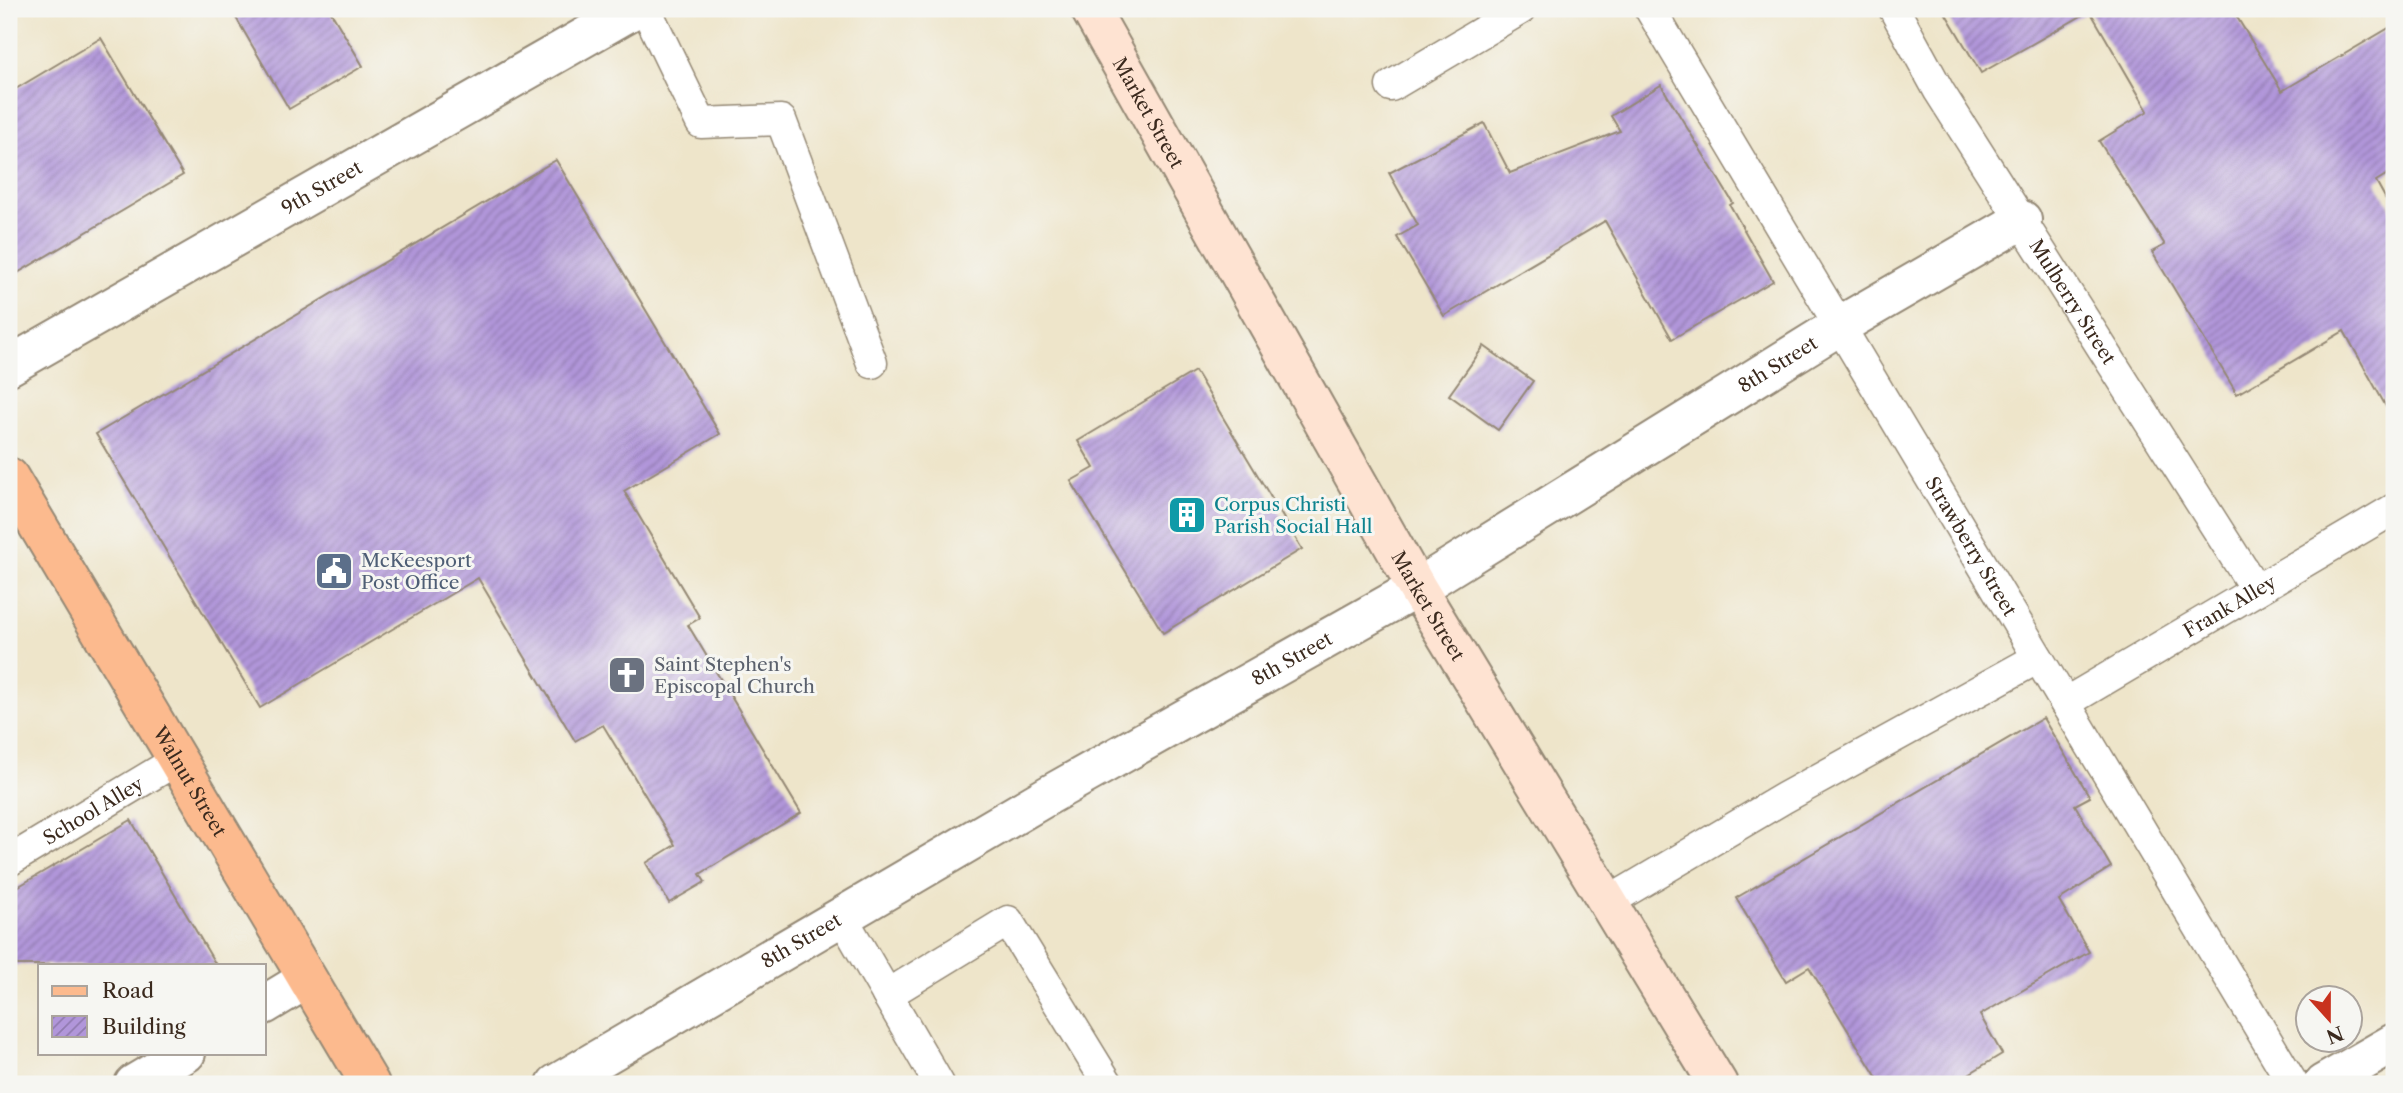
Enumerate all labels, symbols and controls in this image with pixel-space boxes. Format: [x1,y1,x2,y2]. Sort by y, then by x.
street label: Market Street [1108,53,1189,173]
street label: 9th Street [278,156,366,220]
street label: Mulberry Street [2024,235,2121,369]
street label: 8th Street [1734,331,1822,398]
street label: Strawberry Street [1920,473,2022,621]
place label: Corpus Christi Parish Social Hall [1214,493,1373,538]
building icon: Corpus Christi Parish Social Hall [1166,494,1208,536]
street label: Market Street [1386,547,1470,665]
place label: McKeesport Post Office [361,549,472,594]
public building icon: McKeesport Post Office [313,550,355,592]
street label: Frank Alley [2179,570,2280,643]
street label: 8th Street [1248,627,1337,691]
place label: Saint Stephen's Episcopal Church [654,653,815,698]
church icon: Saint Stephen's Episcopal Church [606,654,648,696]
street label: Walnut Street [147,721,231,841]
street label: School Alley [39,772,148,850]
street label: 8th Street [757,908,846,973]
legend [38,964,266,1054]
text: Road [102,978,154,1003]
north arrow [2294,984,2364,1054]
text: Building [102,1014,187,1039]
text: N [2323,1021,2347,1048]

